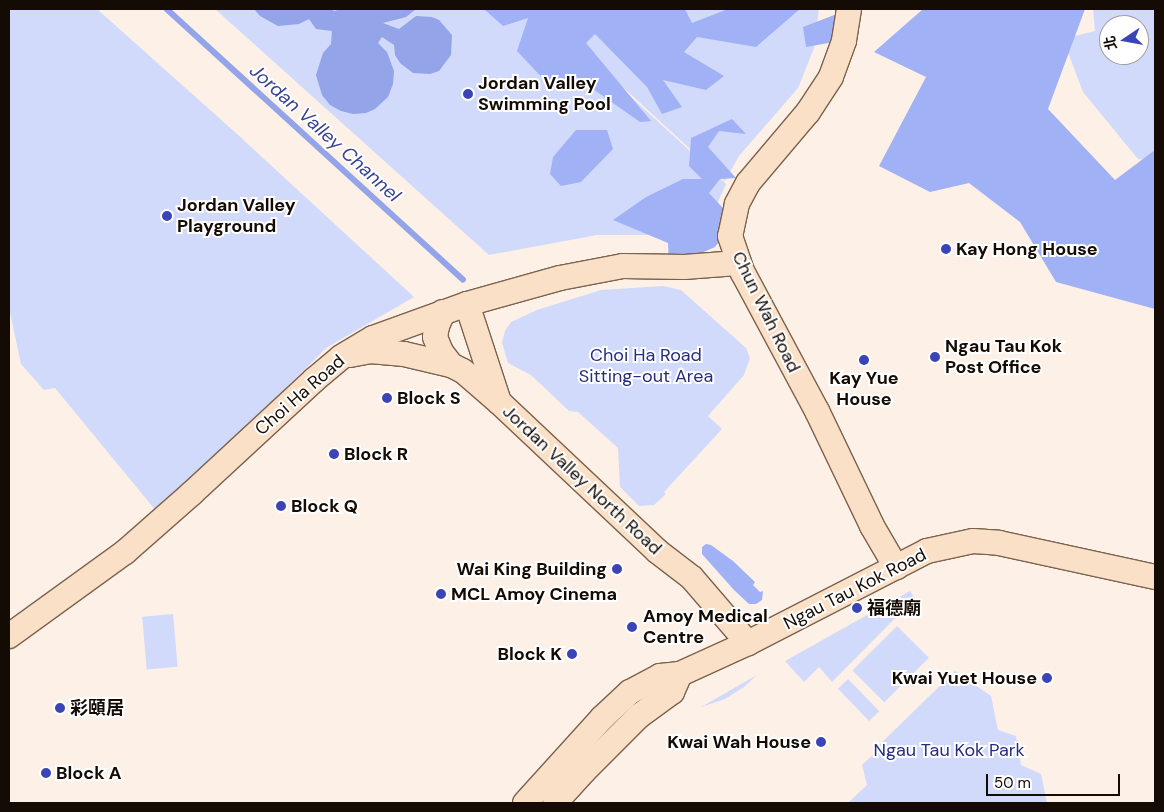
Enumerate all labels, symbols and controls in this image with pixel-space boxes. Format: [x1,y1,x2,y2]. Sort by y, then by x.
north arrow [1099,15,1149,65]
text: 北 [1100,34,1121,52]
water label: Jordan Valley Channel [245,59,405,207]
place label: Jordan Valley Swimming Pool [478,73,611,116]
marker: Jordan Valley Swimming Pool [462,88,474,100]
place label: Jordan Valley Playground [177,195,296,238]
marker: Jordan Valley Playground [161,210,173,222]
place label: Kay Hong House [956,238,1098,260]
marker: Kay Hong House [940,243,952,255]
street label: Chun Wah Road [727,248,805,376]
place label: Ngau Tau Kok Post Office [945,336,1062,378]
park label: Choi Ha Road Sitting-out Area [579,345,713,388]
street label: Choi Ha Road [251,350,349,440]
marker: Ngau Tau Kok Post Office [929,351,941,363]
marker: Kay Yue House [858,354,870,366]
place label: Kay Yue House [829,368,899,410]
place label: Block S [397,387,461,409]
marker: Block S [381,392,393,404]
street label: Jordan Valley North Road [498,401,666,559]
place label: Block R [344,443,408,465]
marker: Block R [328,448,340,460]
place label: Block Q [291,495,358,517]
marker: Block Q [275,500,287,512]
street label: Ngau Tau Kok Road [780,544,930,634]
place label: Wai King Building [456,558,607,580]
marker: Wai King Building [611,563,623,575]
place label: MCL Amoy Cinema [451,583,617,605]
marker: MCL Amoy Cinema [435,588,447,600]
place label: 福德廟 [867,597,921,619]
marker: 福德廟 [851,602,863,614]
place label: Amoy Medical Centre [643,606,768,649]
marker: Amoy Medical Centre [625,620,639,634]
place label: Block K [497,643,562,665]
marker: Block K [566,648,578,660]
place label: Kwai Yuet House [892,667,1037,689]
marker: Kwai Yuet House [1041,672,1053,684]
place label: 彩頤居 [70,697,124,719]
marker: 彩頤居 [54,702,66,714]
place label: Kwai Wah House [667,731,811,753]
marker: Kwai Wah House [815,736,827,748]
park label: Ngau Tau Kok Park [873,739,1025,761]
place label: Block A [56,762,122,784]
scale bar [989,764,1123,796]
marker: Block A [40,767,52,779]
text: 50 m [994,773,1031,793]

